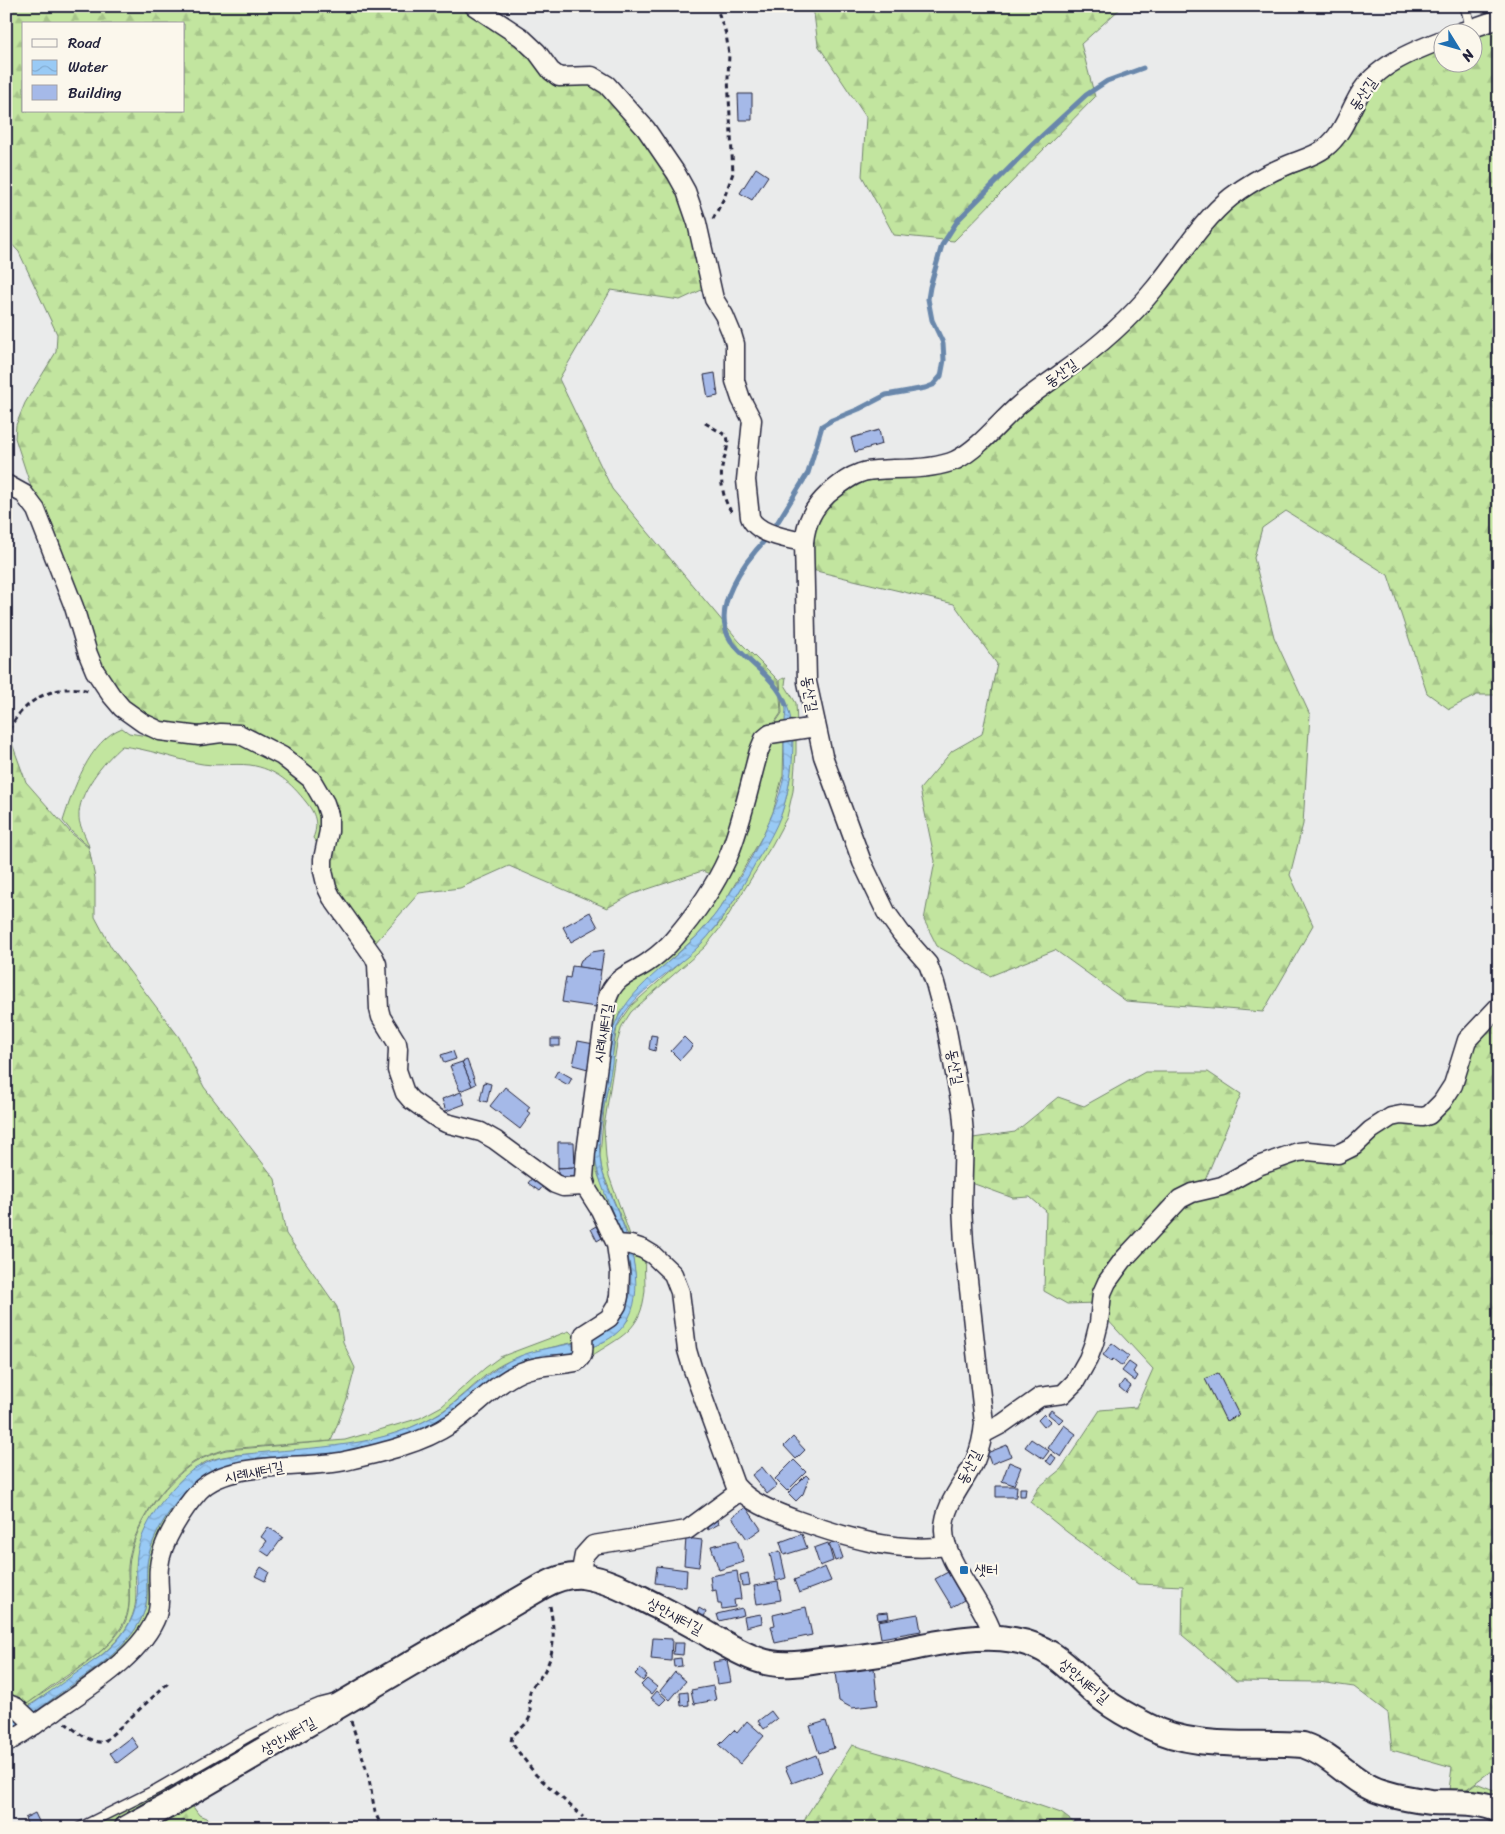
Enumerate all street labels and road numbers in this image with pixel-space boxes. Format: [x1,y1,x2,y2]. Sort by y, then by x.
street label: 동산길 [1342,72,1384,116]
street label: 동산길 [1039,352,1083,394]
street label: 동산길 [794,674,826,714]
street label: 시례새터길 [585,1001,621,1065]
street label: 동산길 [939,1047,971,1087]
street label: 동산길 [949,1445,989,1489]
street label: 시례새터길 [222,1453,286,1491]
street label: 상안새터길 [642,1590,708,1642]
street label: 상안새터길 [1053,1652,1115,1710]
street label: 상안새터길 [255,1710,321,1762]

